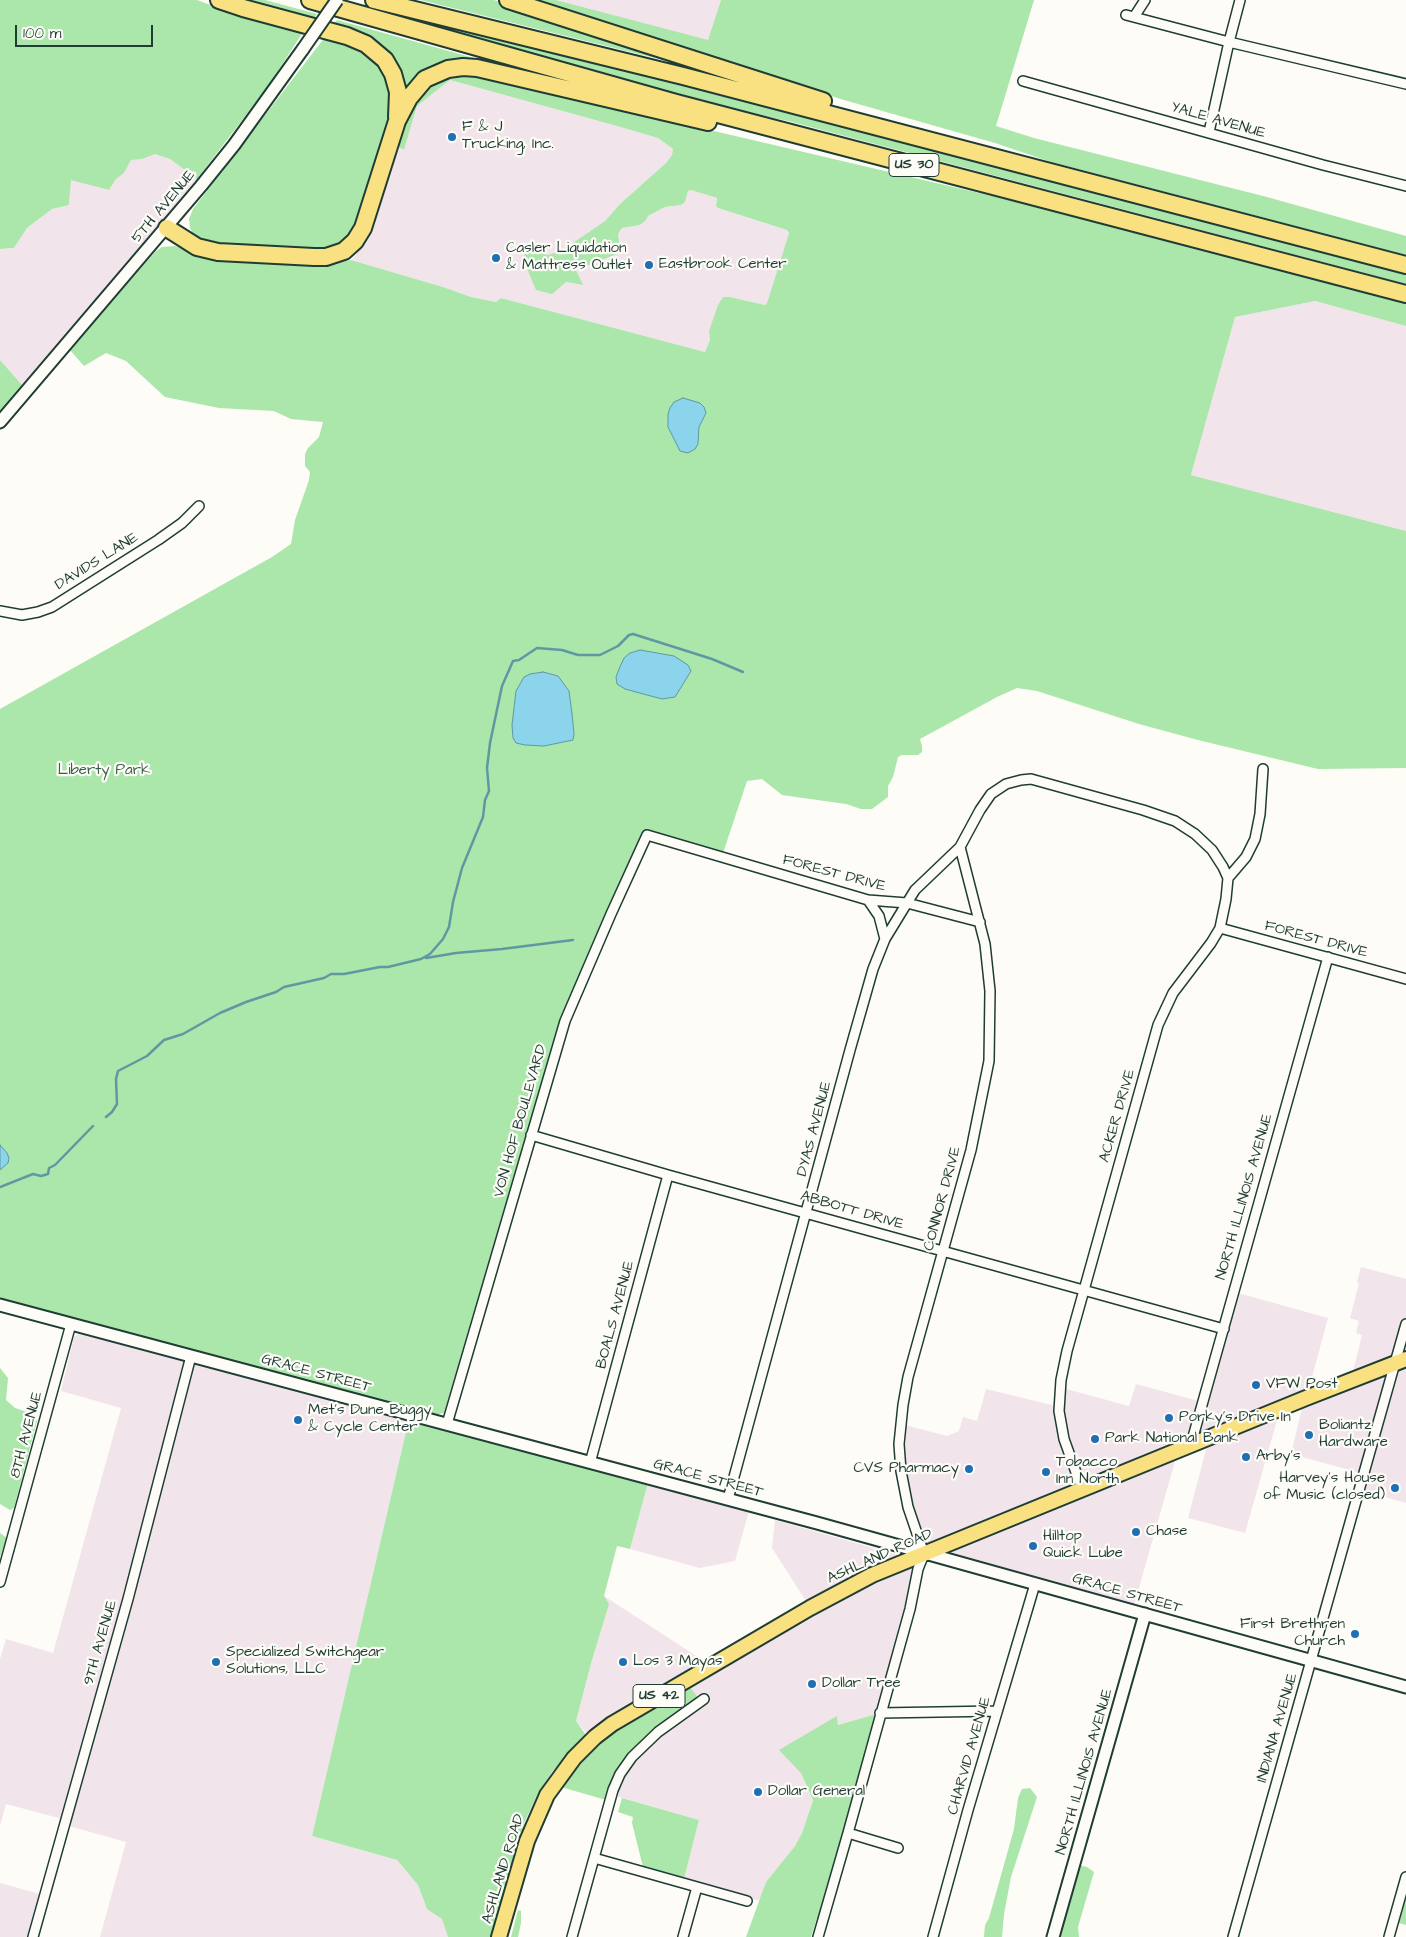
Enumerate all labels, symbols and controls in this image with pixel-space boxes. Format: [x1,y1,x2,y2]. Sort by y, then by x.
scale bar [18,15,155,47]
text: 100 m [23,23,62,44]
street label: YALE AVENUE [1169,99,1267,143]
place label: F & J Trucking, Inc. [462,119,553,154]
marker: F & J Trucking, Inc. [446,131,458,143]
road number: US 30 [889,154,939,176]
street label: 5TH AVENUE [128,167,200,247]
place label: Casler Liquidation & Mattress Outlet [506,240,632,275]
marker: Casler Liquidation & Mattress Outlet [490,252,502,264]
place label: Eastbrook Center [659,256,787,274]
marker: Eastbrook Center [643,259,655,271]
street label: DAVIDS LANE [52,529,142,595]
park label: Liberty Park [58,762,150,780]
street label: FOREST DRIVE [780,852,888,896]
street label: FOREST DRIVE [1262,918,1370,962]
street label: VON HOF BOULEVARD [491,1042,551,1200]
street label: ACKER DRIVE [1096,1067,1140,1165]
street label: DYAS AVENUE [794,1080,836,1178]
street label: NORTH ILLINOIS AVENUE [1213,1112,1277,1282]
street label: CONNOR DRIVE [920,1145,966,1253]
street label: ABBOTT DRIVE [798,1188,906,1234]
street label: BOALS AVENUE [593,1259,639,1371]
street label: GRACE STREET [259,1351,373,1397]
place label: VFW Post [1266,1376,1337,1394]
marker: VFW Post [1250,1379,1262,1391]
street label: 8TH AVENUE [7,1390,47,1480]
place label: Met's Dune Buggy & Cycle Center [308,1402,432,1437]
place label: Porky's Drive In [1179,1409,1291,1427]
marker: Porky's Drive In [1163,1412,1175,1424]
marker: Met's Dune Buggy & Cycle Center [292,1414,304,1426]
place label: Boliantz Hardware [1319,1417,1388,1452]
marker: Boliantz Hardware [1303,1429,1315,1441]
place label: Park National Bank [1105,1430,1238,1448]
marker: Park National Bank [1089,1433,1101,1445]
place label: Arby's [1256,1448,1301,1466]
marker: Arby's [1240,1451,1252,1463]
place label: Tobacco Inn North [1056,1454,1119,1489]
street label: GRACE STREET [651,1456,765,1502]
place label: CVS Pharmacy [853,1460,959,1478]
marker: CVS Pharmacy [963,1463,975,1475]
marker: Tobacco Inn North [1040,1466,1052,1478]
place label: Harvey's House of Music (closed) [1263,1470,1385,1505]
marker: Harvey's House of Music (closed) [1389,1482,1401,1494]
place label: Chase [1146,1523,1187,1541]
street label: ASHLAND ROAD [824,1526,936,1588]
marker: Chase [1130,1526,1142,1538]
place label: Hilltop Quick Lube [1043,1528,1123,1563]
marker: Hilltop Quick Lube [1027,1540,1039,1552]
street label: GRACE STREET [1070,1570,1184,1618]
street label: 9TH AVENUE [80,1598,122,1688]
place label: First Brethren Church [1240,1616,1345,1651]
marker: First Brethren Church [1349,1628,1361,1640]
place label: Specialized Switchgear Solutions, LLC [226,1644,384,1679]
place label: Los 3 Mayas [633,1653,722,1671]
marker: Specialized Switchgear Solutions, LLC [210,1656,222,1668]
marker: Los 3 Mayas [617,1656,629,1668]
street label: INDIANA AVENUE [1254,1671,1302,1785]
place label: Dollar Tree [822,1675,901,1693]
marker: Dollar Tree [806,1678,818,1690]
road number: US 42 [633,1684,685,1708]
street label: NORTH ILLINOIS AVENUE [1053,1687,1117,1857]
street label: CHARVID AVENUE [945,1695,995,1817]
place label: Dollar General [768,1783,865,1801]
marker: Dollar General [752,1786,764,1798]
street label: ASHLAND ROAD [479,1812,529,1926]

